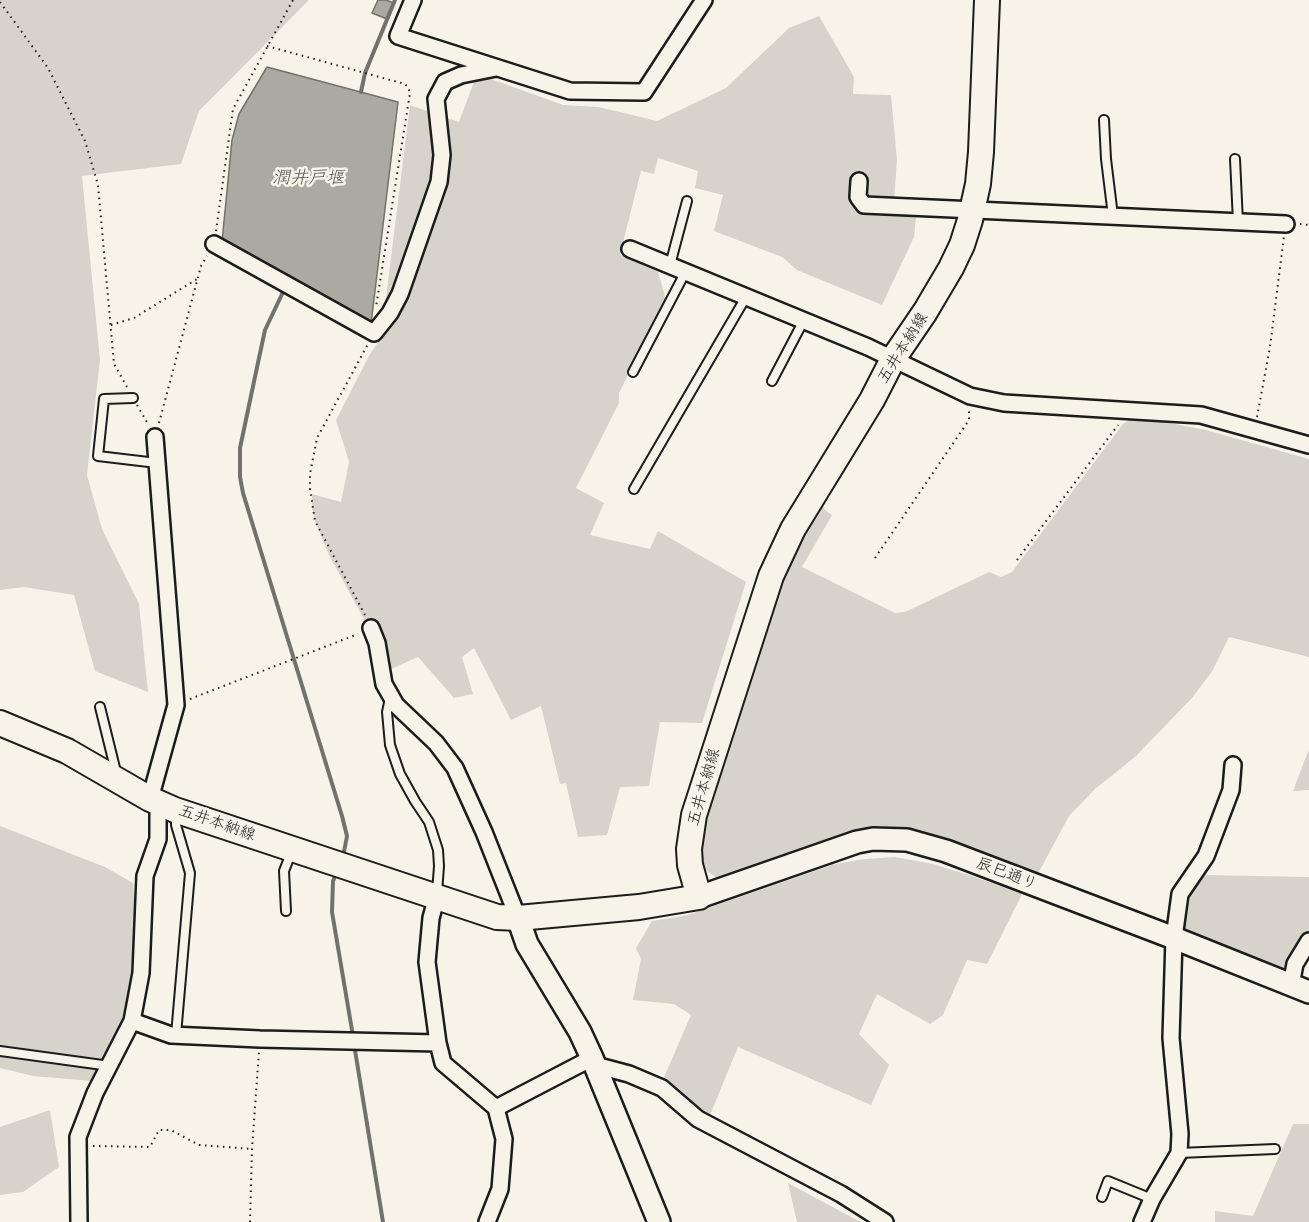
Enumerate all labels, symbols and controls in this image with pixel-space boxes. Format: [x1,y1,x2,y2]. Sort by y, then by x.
water label: 潤井戸堰 [272,167,344,189]
street label: 五井本納線 [874,309,932,387]
street label: 五井本納線 [684,746,724,828]
street label: 五井本納線 [176,801,258,845]
street label: 辰巳通り [974,854,1040,894]

